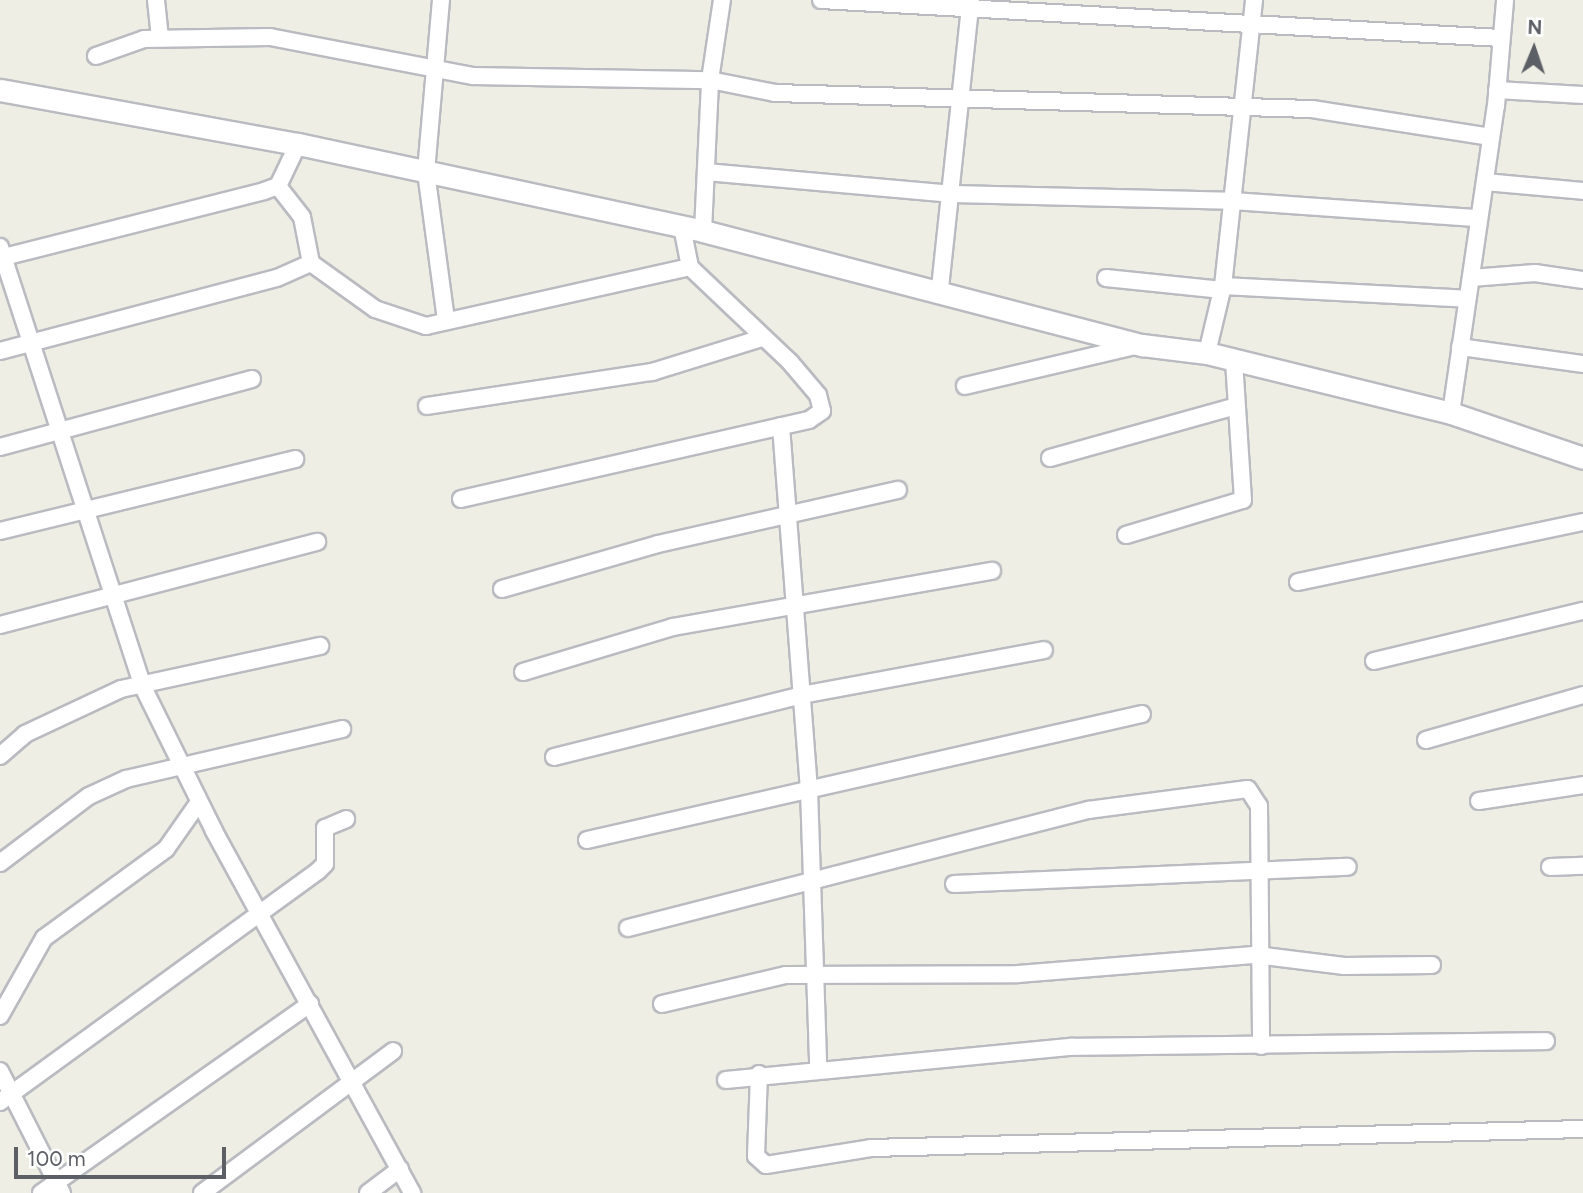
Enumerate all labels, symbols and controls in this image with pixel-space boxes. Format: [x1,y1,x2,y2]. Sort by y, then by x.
north arrow [1499,14,1569,84]
text: N [1527,16,1542,39]
scale bar [18,1134,229,1178]
text: 100 m [27,1146,86,1171]

